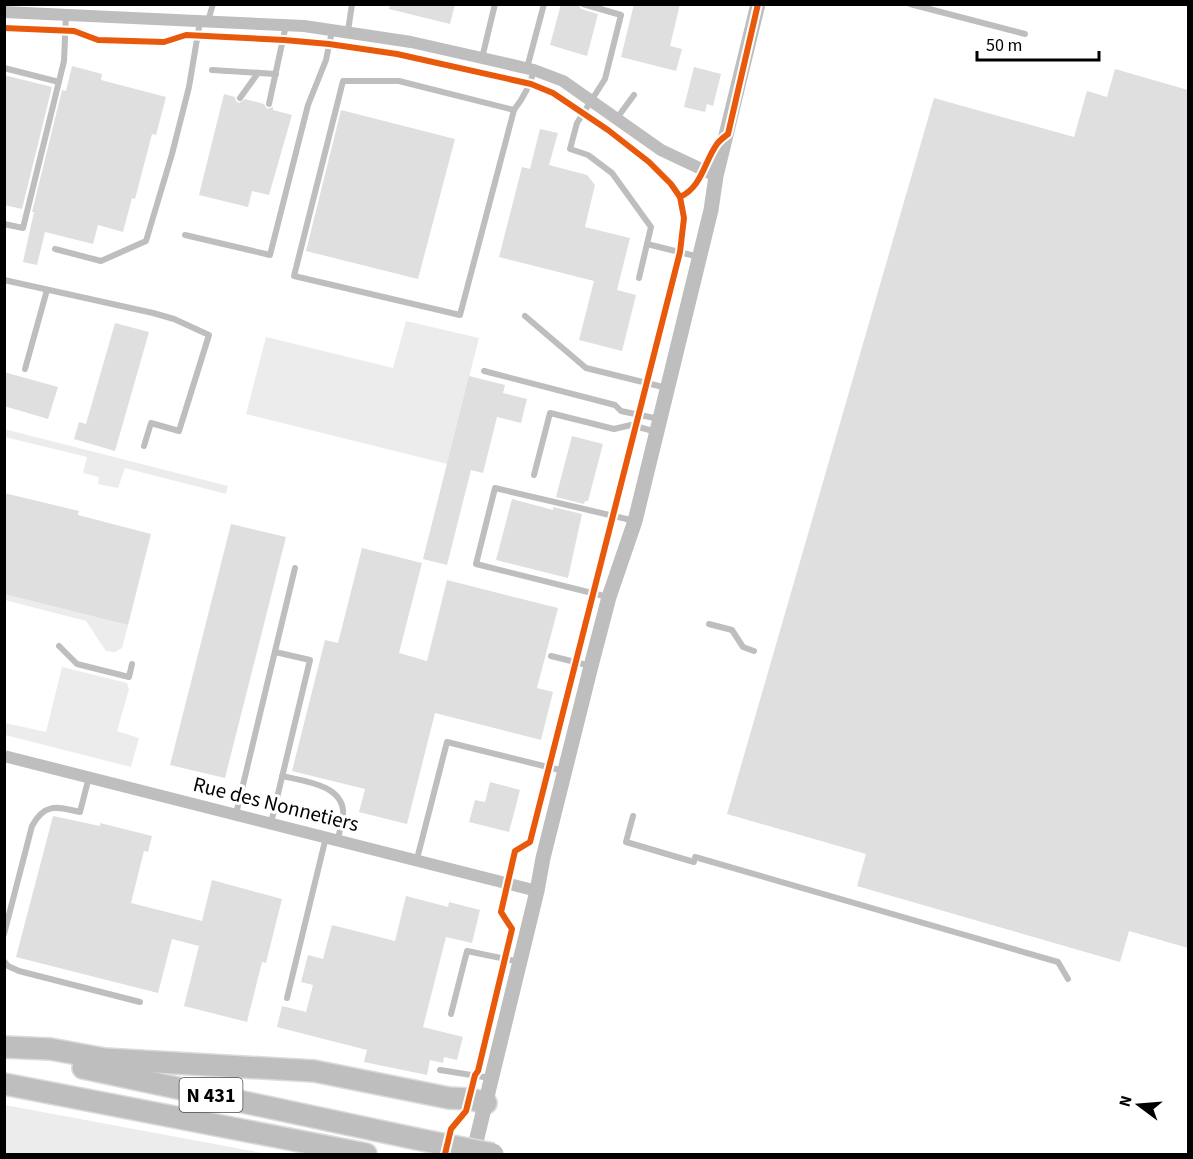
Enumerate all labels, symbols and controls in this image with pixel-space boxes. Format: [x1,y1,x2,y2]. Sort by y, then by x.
scale bar [977,24,1098,62]
text: 50 m [986,33,1022,58]
street label: Rue des Nonnetiers [190,769,362,839]
north arrow [1109,1075,1169,1135]
road number: N 431 [180,1078,242,1112]
text: N [1114,1093,1138,1109]

